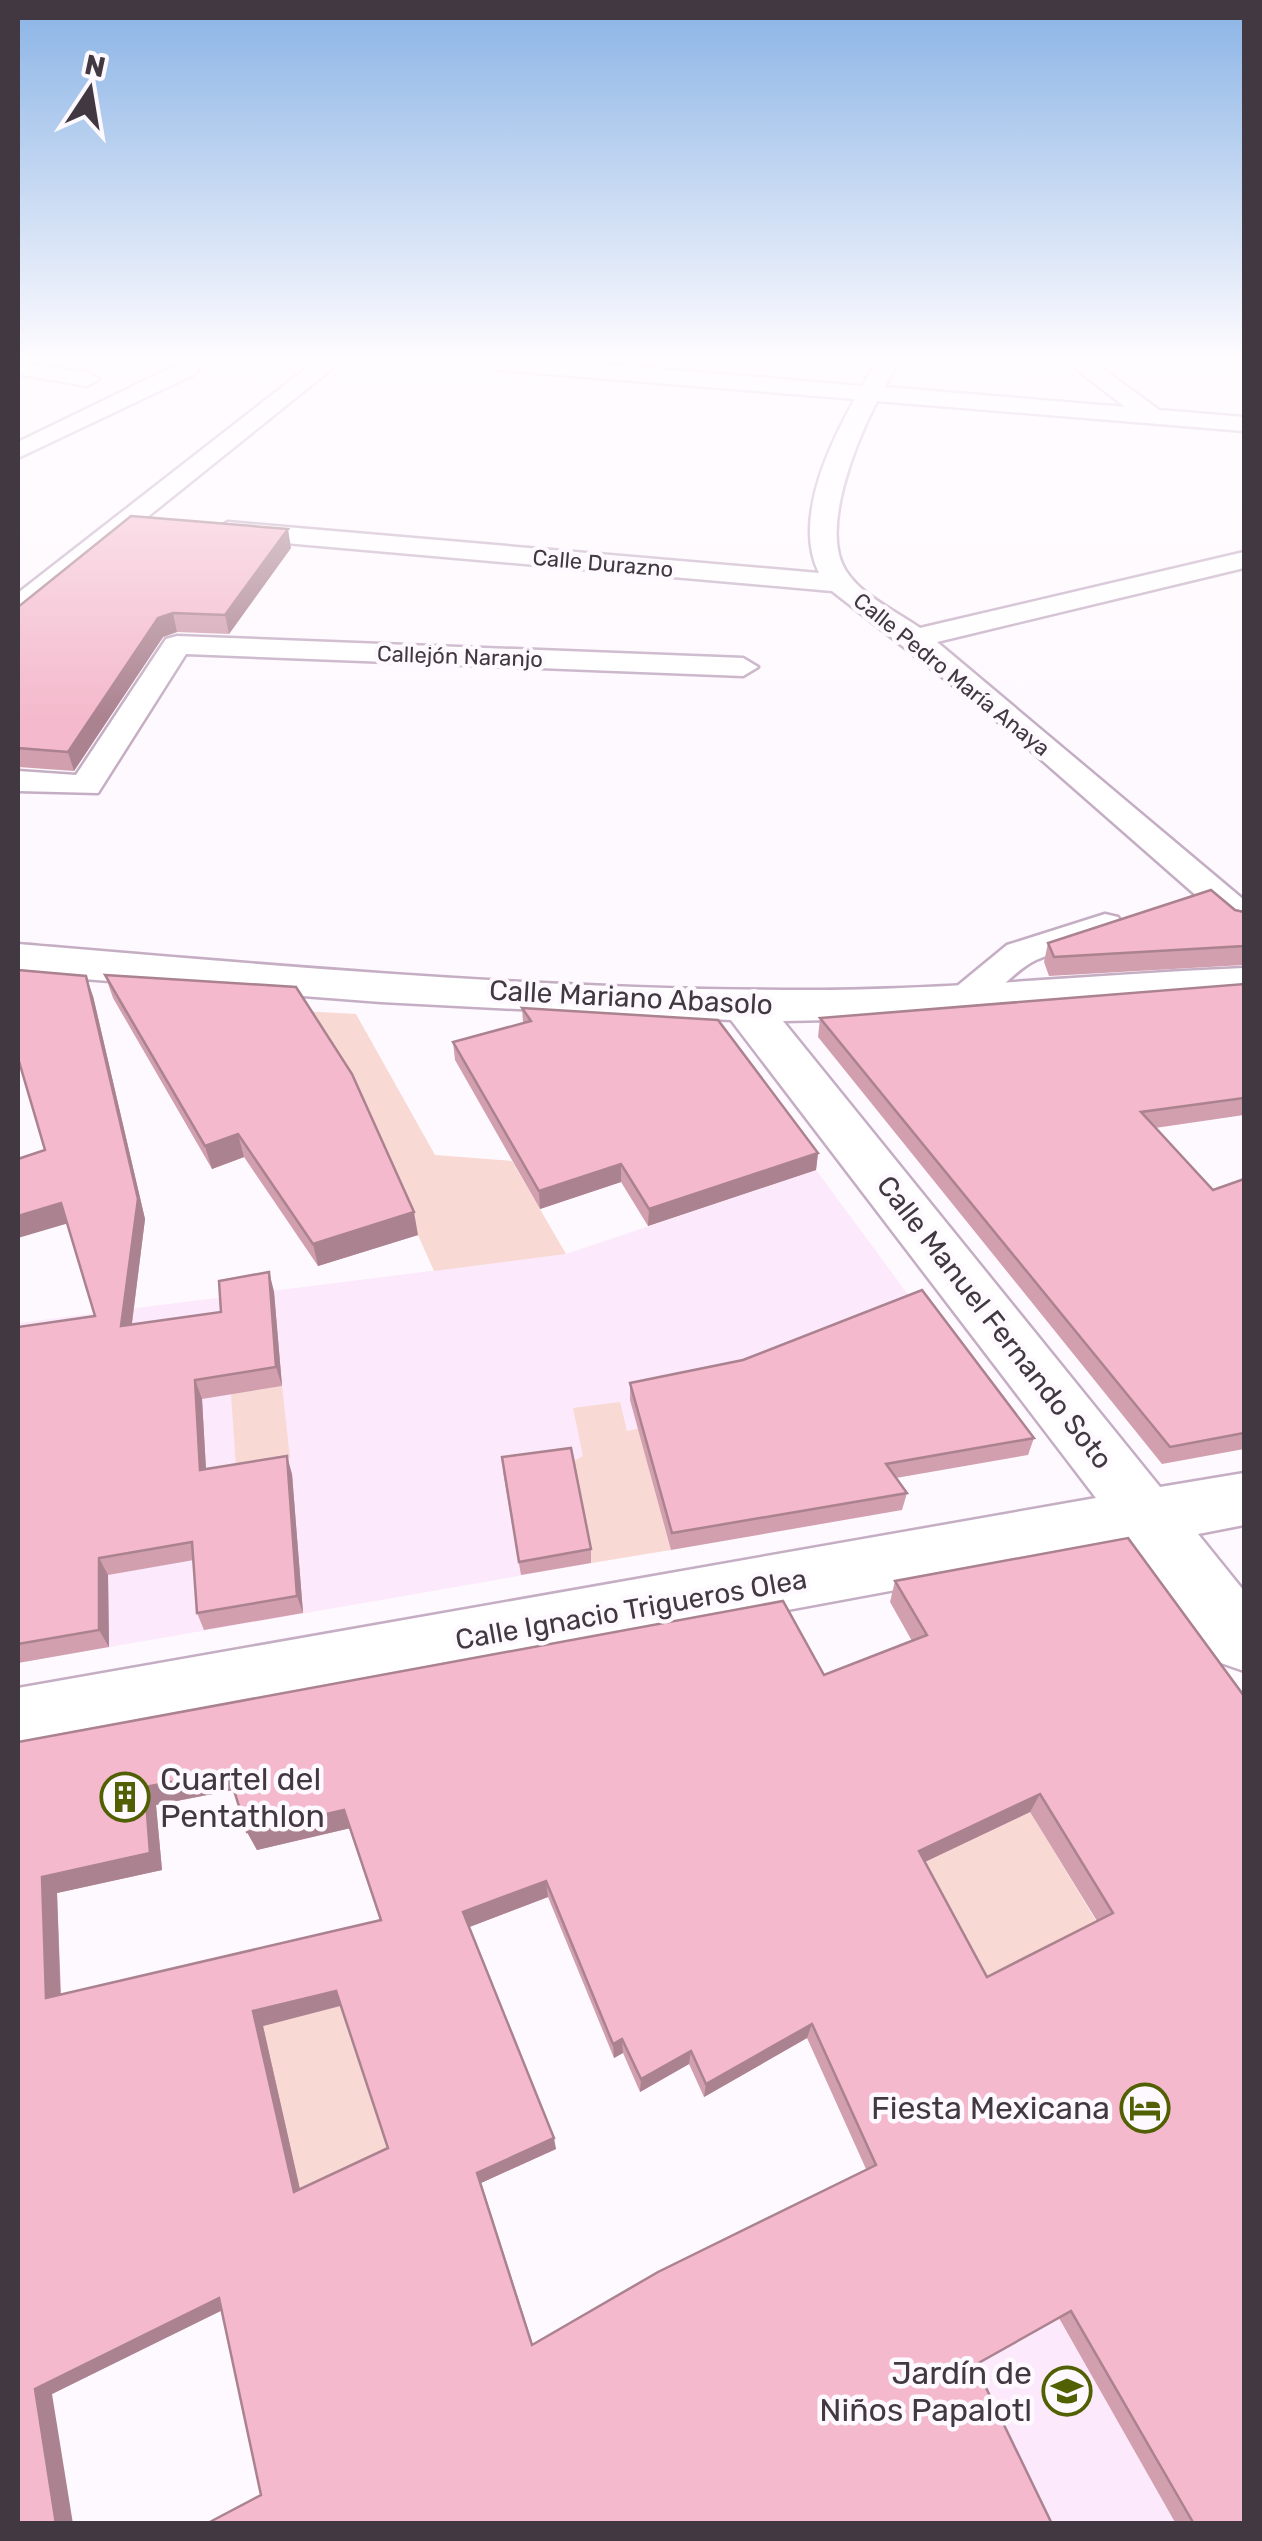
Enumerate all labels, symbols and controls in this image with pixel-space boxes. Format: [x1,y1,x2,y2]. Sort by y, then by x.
north arrow [40,40,140,140]
text: N [82,48,108,84]
street label: Calle Durazno [532,544,674,583]
street label: Calle Pedro María Anaya [848,587,1055,762]
street label: Callejón Naranjo [377,640,543,673]
street label: Calle Mariano Abasolo [488,974,774,1021]
street label: Calle Manuel Fernando Soto [870,1169,1119,1475]
street label: Calle Ignacio Trigueros Olea [453,1562,810,1657]
place label: Cuartel del Pentathlon [160,1760,325,1835]
building icon: Cuartel del Pentathlon [99,1771,151,1823]
hotel icon: Fiesta Mexicana [1119,2082,1171,2134]
place label: Fiesta Mexicana [871,2089,1110,2127]
place label: Jardín de Niños Papalotl [819,2354,1032,2429]
school or university icon: Jardín de Niños Papalotl [1041,2365,1093,2417]

